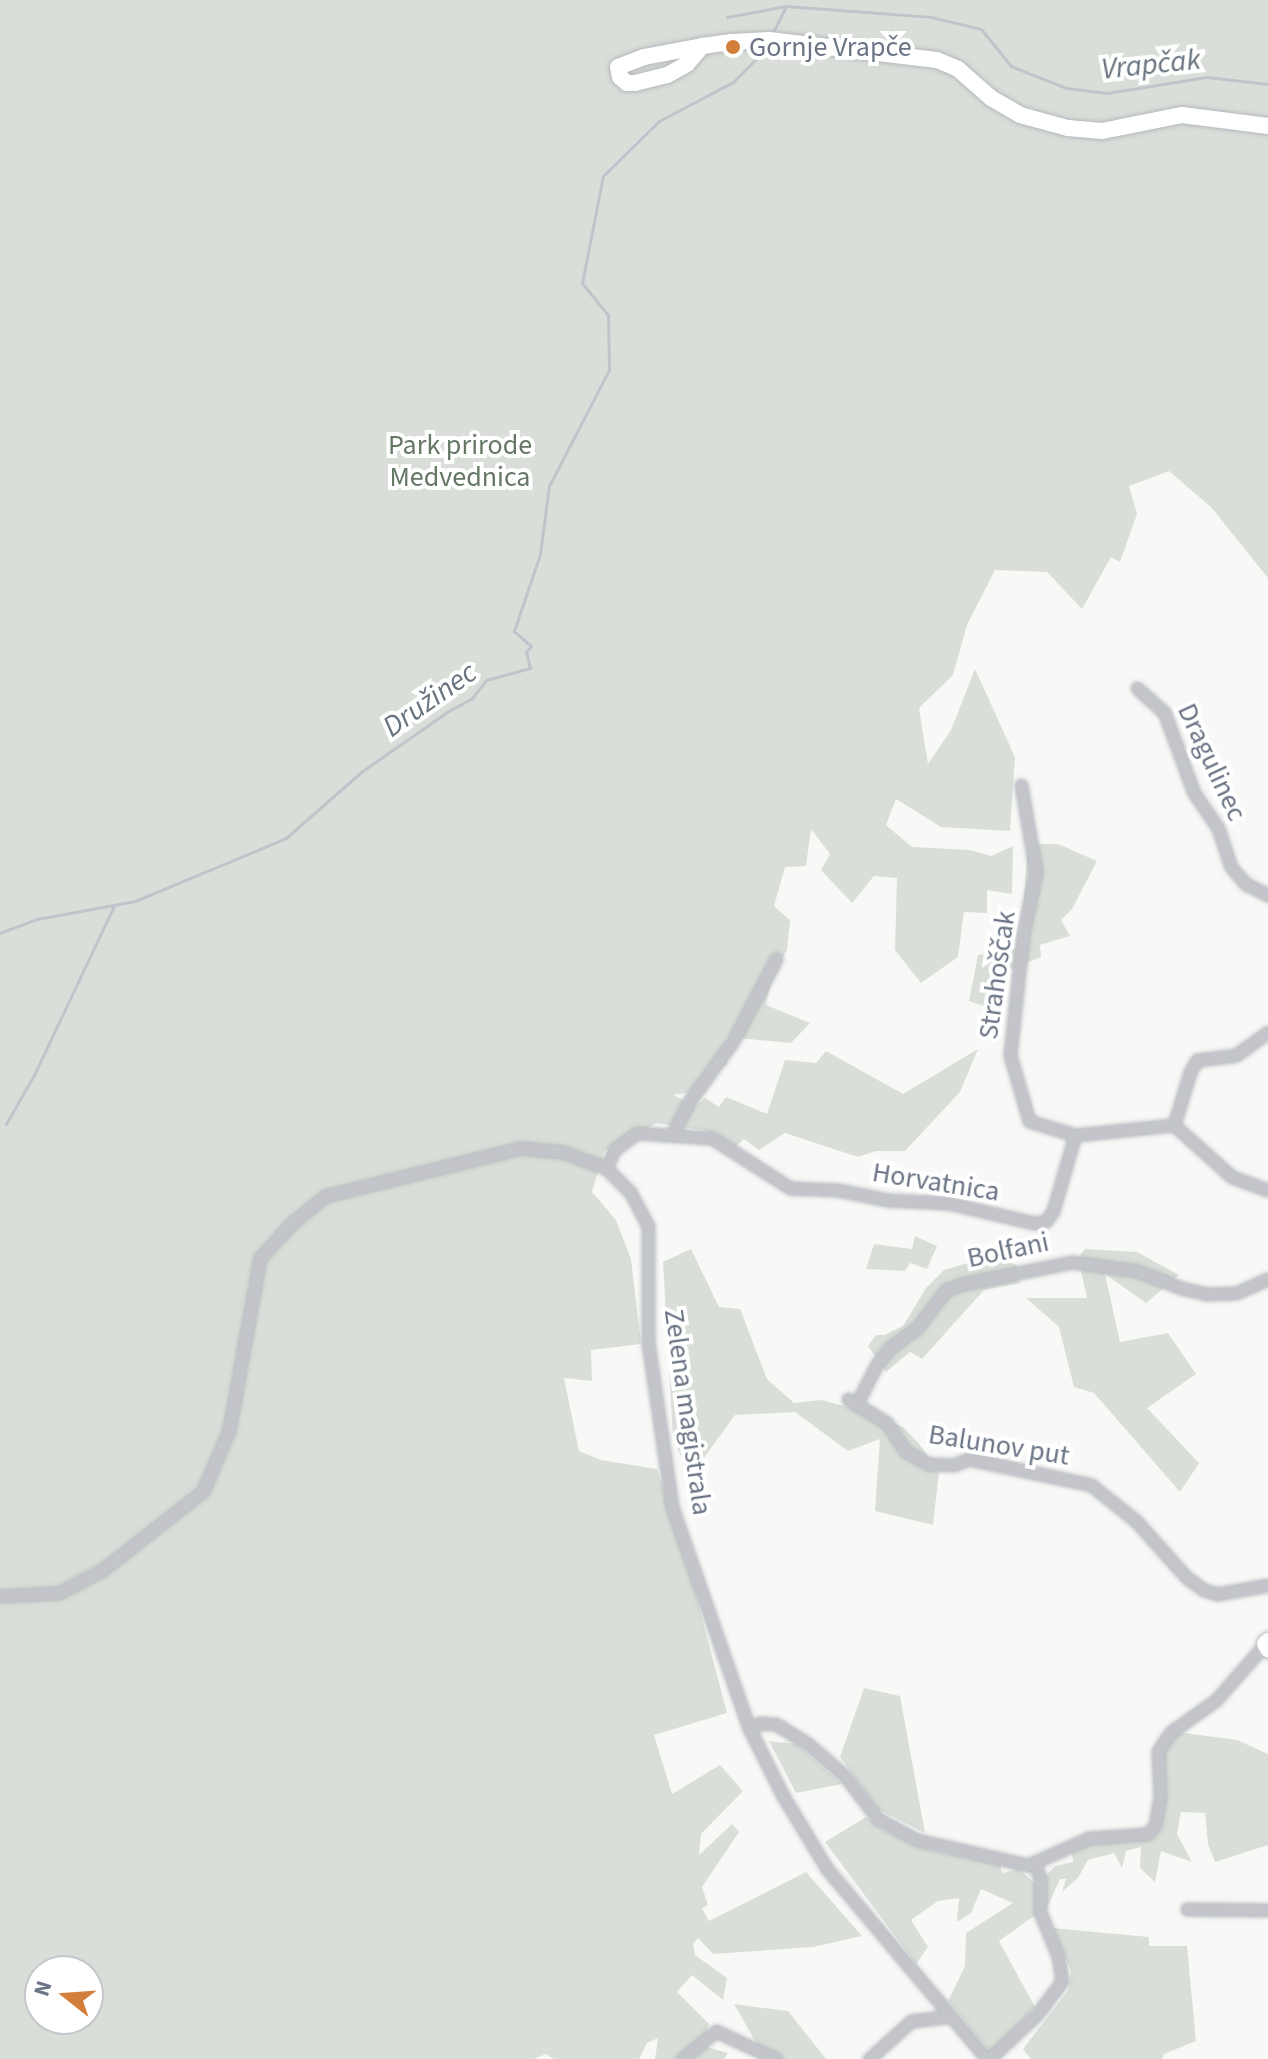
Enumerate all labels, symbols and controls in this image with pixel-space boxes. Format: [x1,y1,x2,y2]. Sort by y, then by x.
place label: Gornje Vrapče [749,30,912,64]
marker: Gornje Vrapče [724,38,742,56]
water label: Vrapčak [1100,42,1202,88]
park label: Park prirode Medvednica [388,428,532,494]
water label: Družinec [376,655,484,745]
street label: Dragulinec [1170,698,1254,826]
street label: Strahoščak [971,909,1023,1041]
street label: Horvatnica [870,1155,1002,1209]
street label: Bolfani [964,1225,1052,1275]
street label: Zelena magistrala [657,1307,719,1517]
street label: Balunov put [926,1417,1072,1473]
north arrow [24,1955,104,2035]
text: N [26,1977,60,2000]

